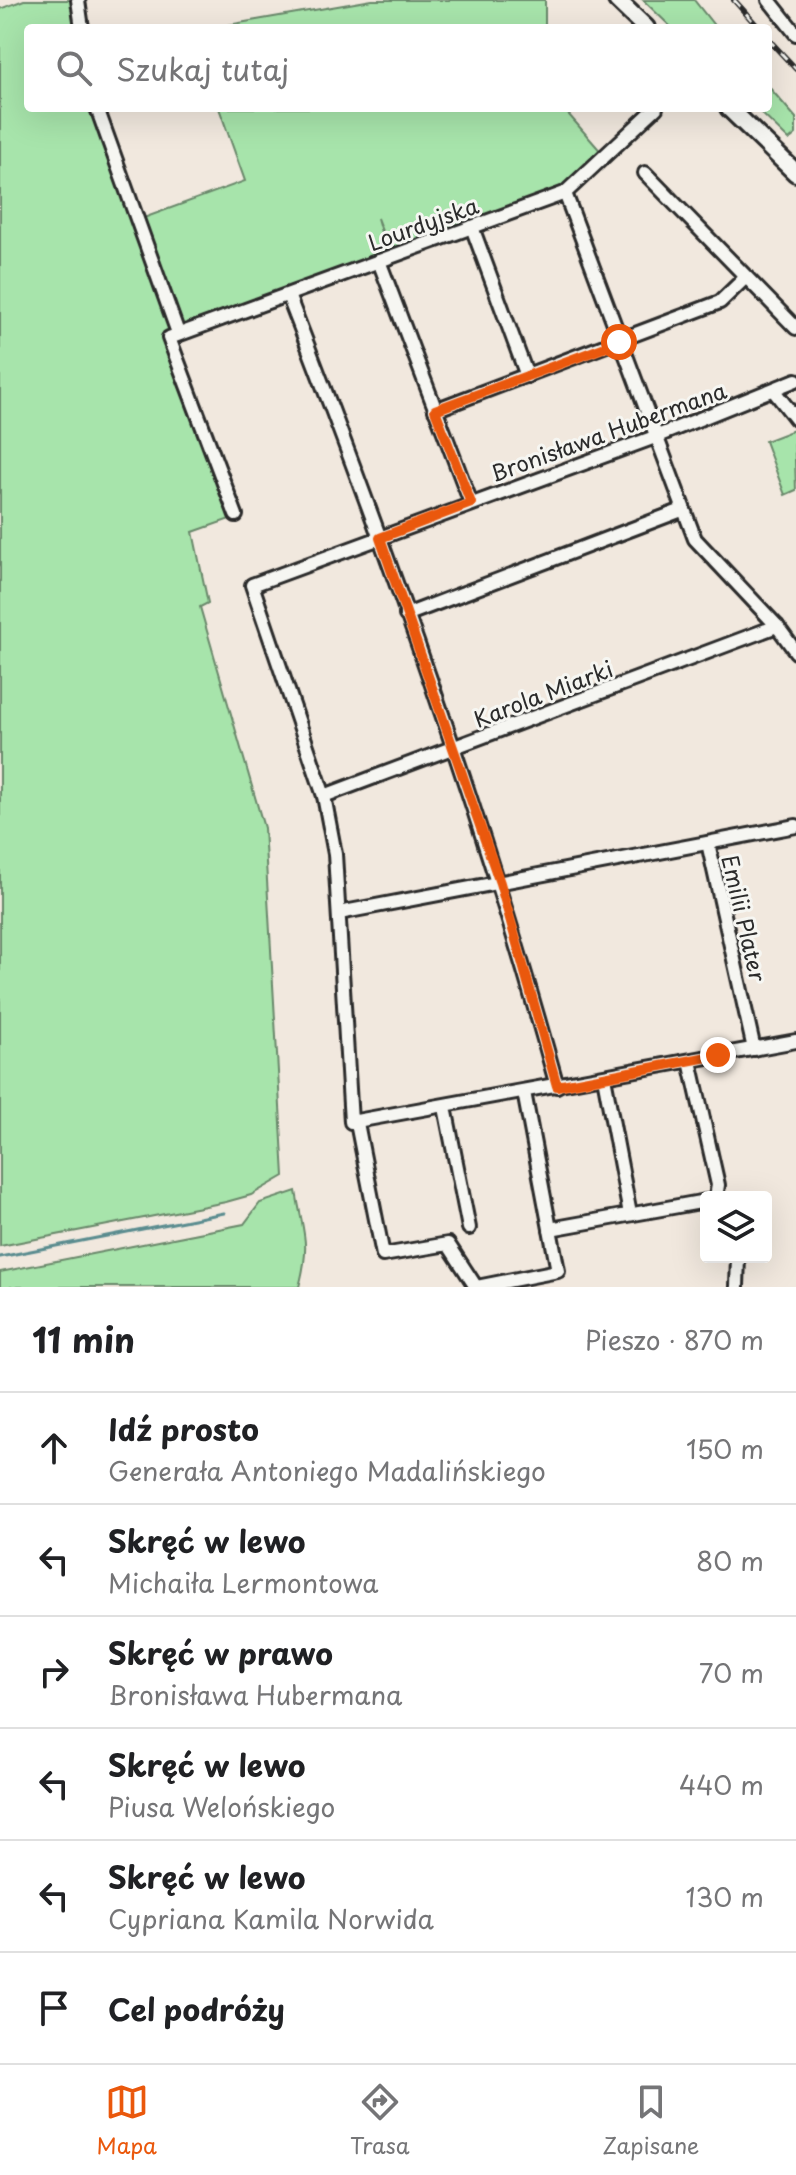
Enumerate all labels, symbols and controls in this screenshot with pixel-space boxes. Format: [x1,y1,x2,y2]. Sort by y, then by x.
search box [24,24,772,112]
icon: search [52,46,96,90]
text: Szukaj tutaj [116,46,289,91]
street label: Lourdyjska [363,188,483,258]
route start [601,324,637,360]
street label: Bronisława Hubermana [485,373,731,489]
street label: Karola Miarki [469,651,617,735]
street label: Emilii Plater [714,851,776,985]
route end [700,1037,736,1073]
map controls [700,1191,772,1263]
button: layers [700,1191,772,1263]
text: 11 min [32,1313,135,1365]
text: Pieszo · 870 m [585,1320,764,1359]
text: Idź prosto [108,1406,259,1451]
icon: ahead [32,1426,76,1470]
text: 150 m [686,1429,764,1468]
text: Generała Antoniego Madalińskiego [108,1451,546,1490]
text: Skręć w lewo [108,1518,306,1563]
icon: left [32,1538,76,1582]
text: 80 m [696,1541,764,1580]
text: Michaiła Lermontowa [108,1563,378,1602]
text: Skręć w prawo [108,1630,333,1675]
icon: right [32,1650,76,1694]
text: 70 m [699,1653,764,1692]
text: Bronisława Hubermana [108,1675,402,1714]
text: Skręć w lewo [108,1742,306,1787]
icon: left [32,1762,76,1806]
text: 440 m [679,1765,764,1804]
text: Piusa Welońskiego [108,1787,335,1826]
text: Skręć w lewo [108,1854,306,1899]
icon: left [32,1874,76,1918]
text: 130 m [685,1877,764,1916]
text: Cypriana Kamila Norwida [108,1899,434,1938]
icon: arrive [32,1986,76,2030]
text: Cel podróży [108,1986,285,2031]
tab: Mapa [96,2080,157,2161]
tab: Trasa [350,2080,410,2161]
tab: Zapisane [603,2080,700,2161]

